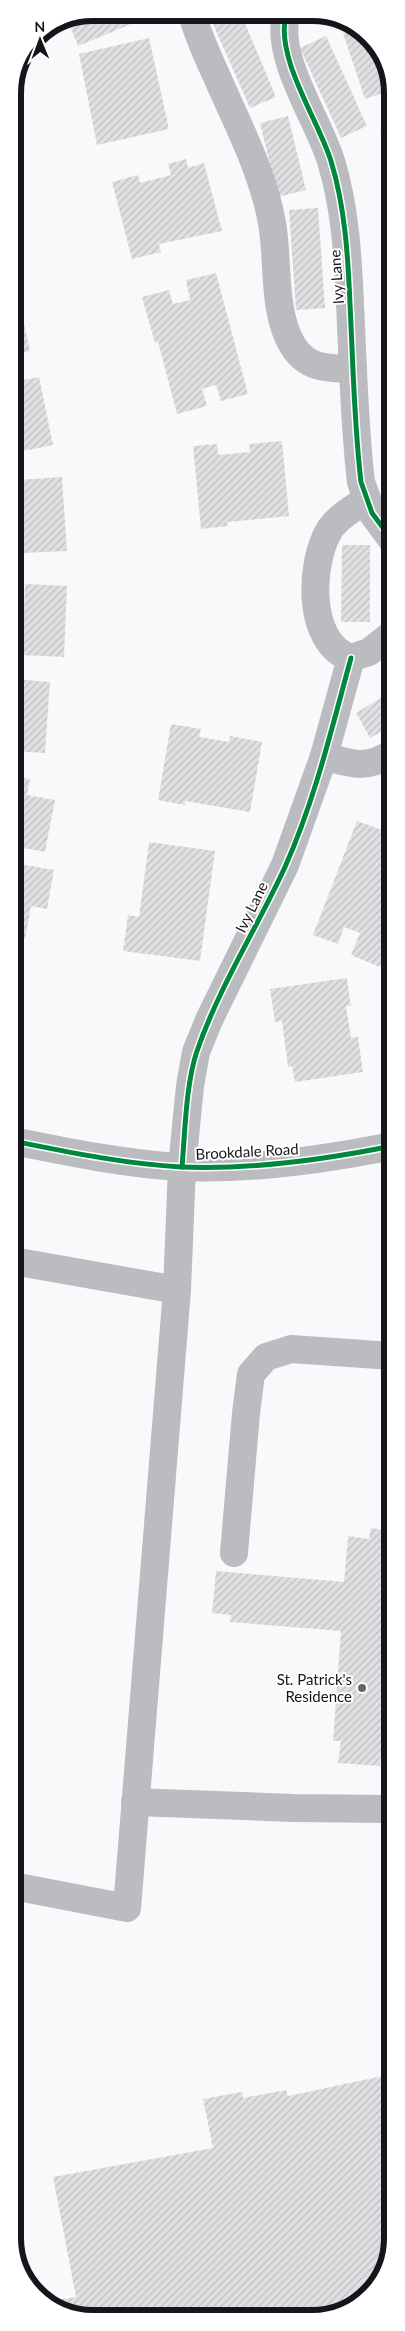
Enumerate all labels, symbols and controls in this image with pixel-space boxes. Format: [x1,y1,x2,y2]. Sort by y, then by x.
north arrow [15,15,65,65]
text: N [34,18,45,35]
street label: Ivy Lane [325,249,347,305]
street label: Ivy Lane [231,879,271,935]
street label: Brookdale Road [195,1139,299,1163]
place label: St. Patrick's Residence [277,1670,352,1705]
marker: St. Patrick's Residence [356,1682,368,1694]

